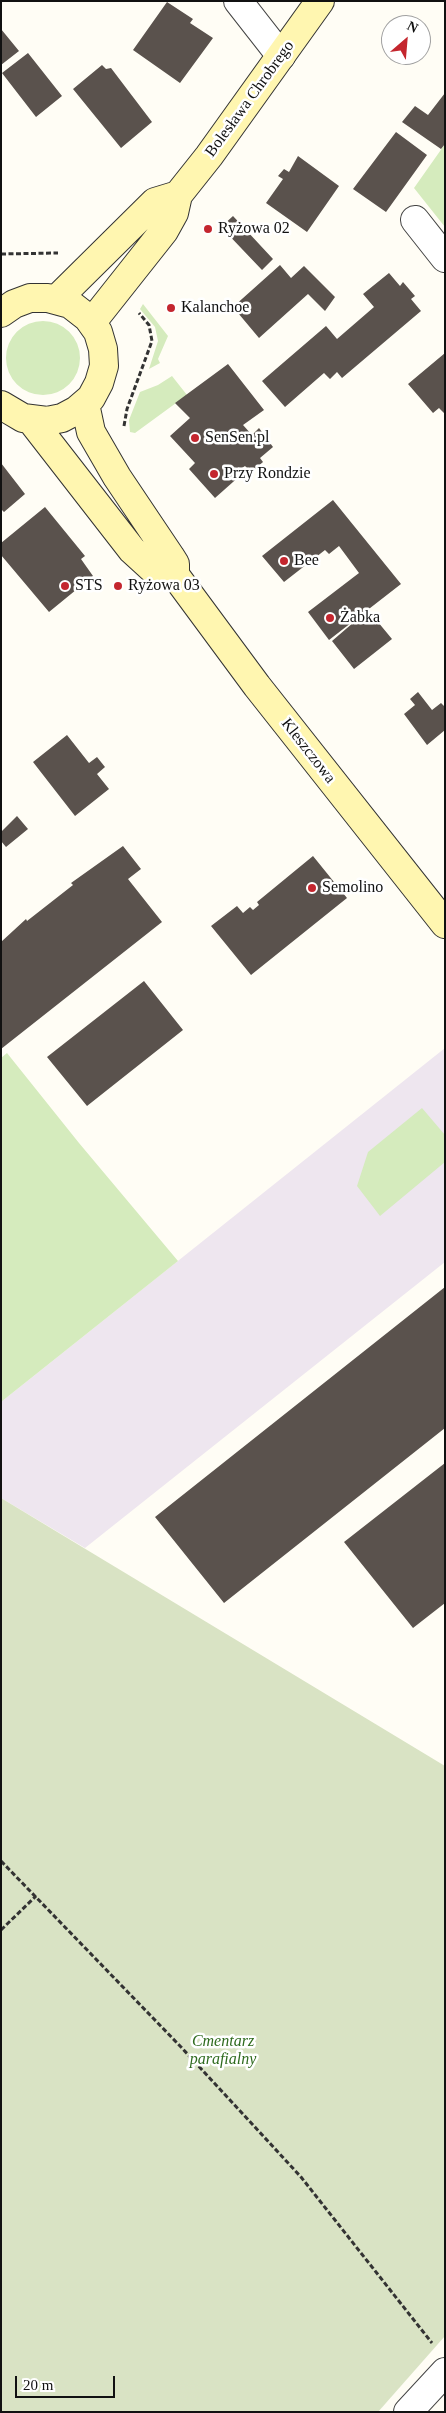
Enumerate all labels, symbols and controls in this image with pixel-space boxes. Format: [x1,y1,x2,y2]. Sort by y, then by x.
north arrow [381,15,431,65]
text: N [405,18,420,36]
street label: Bolesława Chrobrego [201,37,299,161]
place label: Ryżowa 02 [218,219,290,239]
marker: Ryżowa 02 [202,223,214,235]
place label: Kalanchoe [181,298,249,318]
marker: Kalanchoe [165,302,177,314]
place label: SenSen.pl [205,428,269,448]
marker: SenSen.pl [189,432,201,444]
place label: Przy Rondzie [224,464,311,484]
marker: Przy Rondzie [208,468,220,480]
place label: Bee [294,551,319,571]
marker: Bee [278,555,290,567]
place label: STS [75,576,103,596]
place label: Ryżowa 03 [128,576,200,596]
marker: STS [59,580,71,592]
marker: Ryżowa 03 [112,580,124,592]
place label: Żabka [340,608,380,628]
marker: Żabka [324,612,336,624]
street label: Kleszczowa [277,715,339,787]
place label: Semolino [322,878,383,898]
marker: Semolino [306,882,318,894]
park label: Cmentarz parafialny [190,2032,256,2070]
scale bar [18,2366,118,2398]
text: 20 m [23,2377,53,2393]

